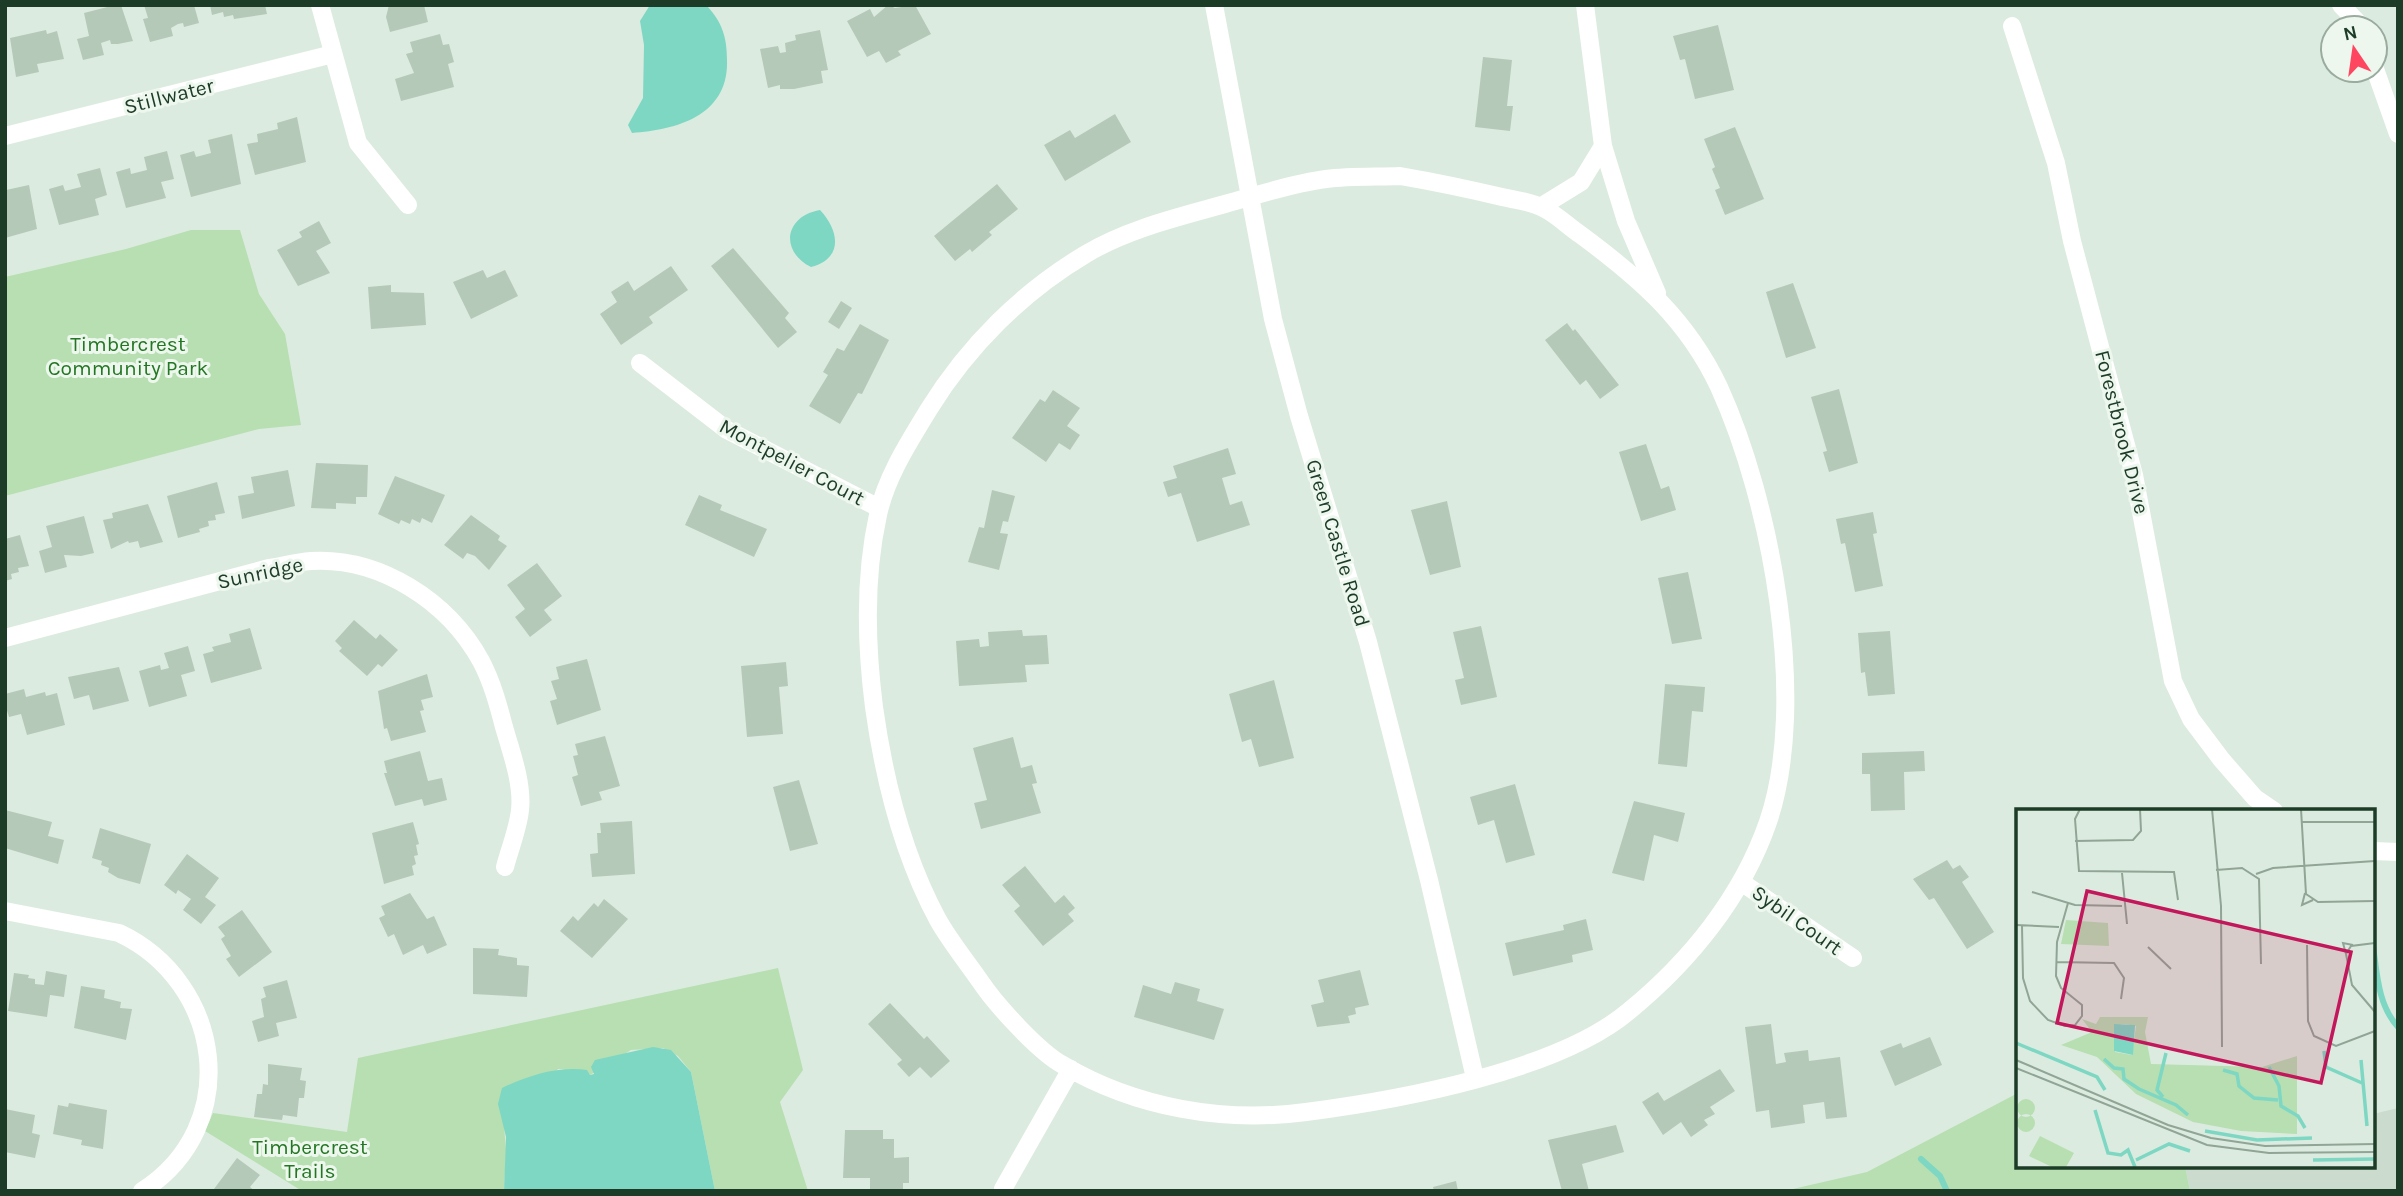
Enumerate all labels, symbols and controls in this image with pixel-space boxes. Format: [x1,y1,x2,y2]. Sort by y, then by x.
north arrow [2319,14,2389,84]
text: N [2341,21,2360,46]
street label: Stillwater [122,73,217,119]
park label: Timbercrest Community Park [48,332,208,380]
street label: Forestbrook Drive [2090,348,2154,516]
street label: Montpelier Court [715,414,869,510]
street label: Green Castle Road [1301,456,1375,630]
street label: Sunridge [215,552,305,594]
inset map [2016,809,2375,1168]
street label: Sybil Court [1747,880,1847,960]
park label: Timbercrest Trails [252,1135,368,1183]

